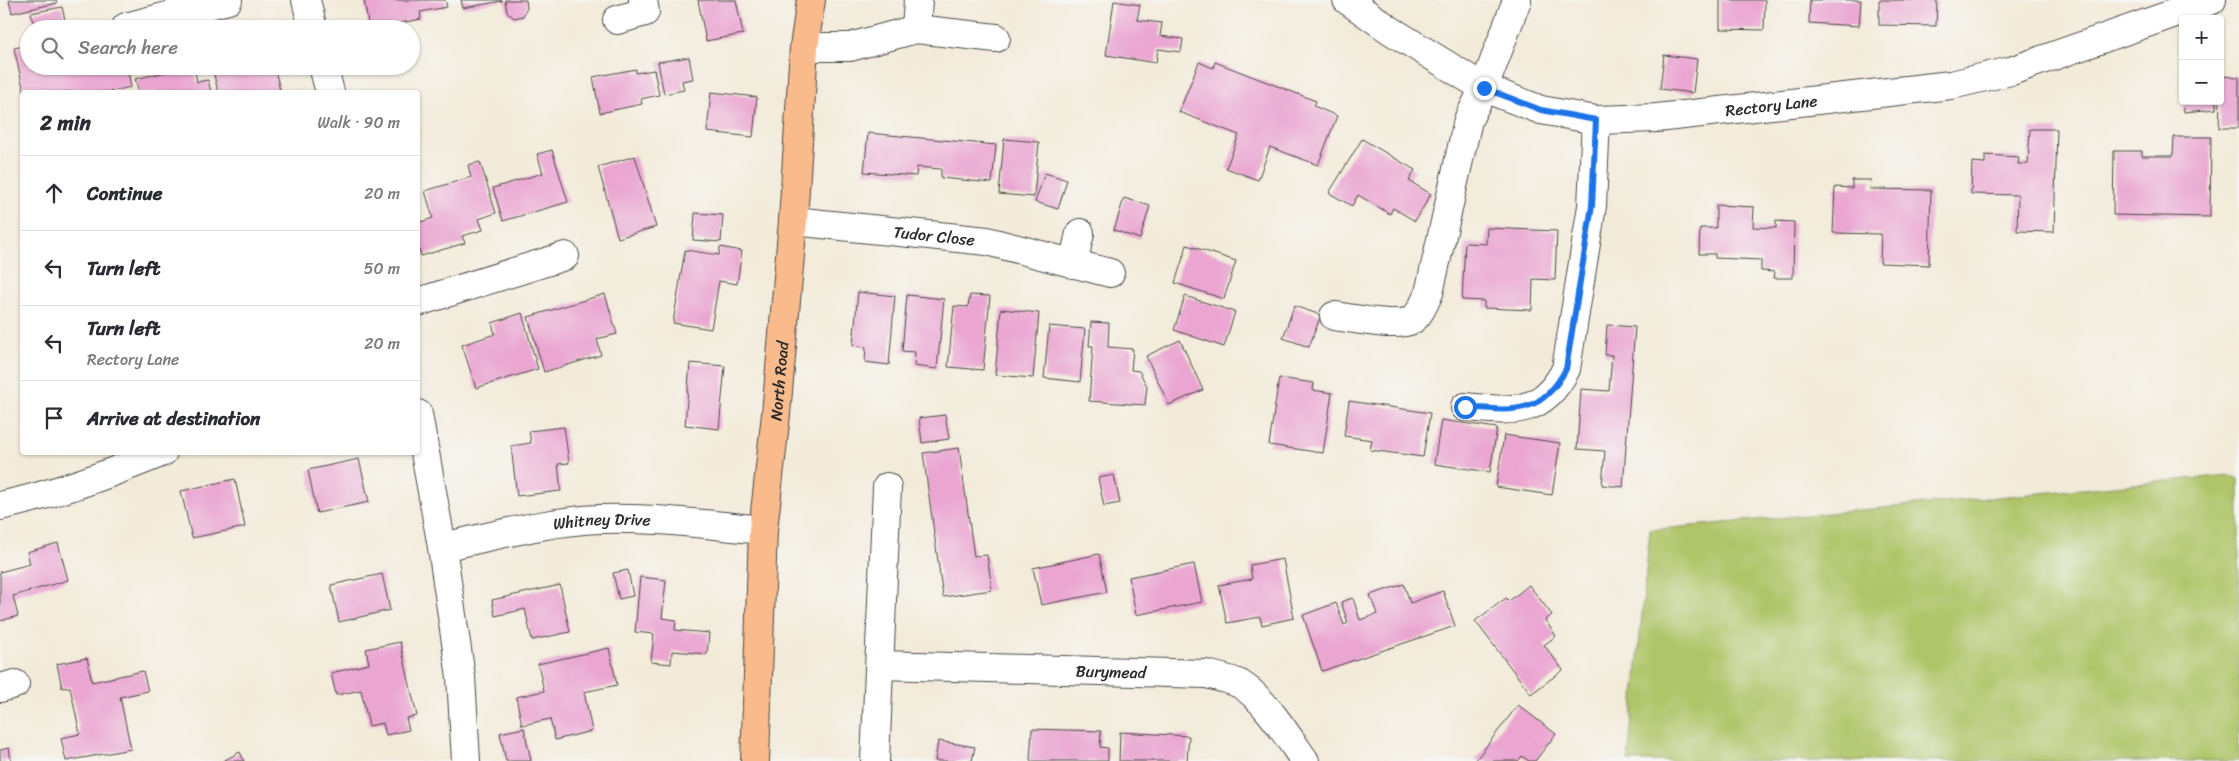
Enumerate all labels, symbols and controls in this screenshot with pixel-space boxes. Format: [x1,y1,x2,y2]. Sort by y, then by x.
map controls [2179,15,2224,105]
button: + [2179,15,2224,60]
search box [20,20,420,75]
text: Search here [78,31,178,64]
icon: search [38,34,66,62]
button: − [2179,60,2224,105]
route end [1473,77,1496,100]
street label: Rectory Lane [1724,86,1819,125]
text: 2 min [40,104,91,142]
text: Walk · 90 m [318,108,400,137]
text: Continue [87,177,163,210]
icon: ahead [40,179,68,207]
text: 20 m [364,179,400,208]
street label: Tudor Close [892,217,976,254]
text: Turn left [87,252,160,285]
icon: left [40,254,68,282]
text: 50 m [364,254,400,283]
text: Turn left [87,312,160,345]
icon: left [40,329,68,357]
text: 20 m [364,329,400,358]
street label: North Road [761,338,797,422]
text: Rectory Lane [87,345,179,374]
route start [1454,396,1477,419]
text: Arrive at destination [87,402,260,435]
icon: arrive [40,404,68,432]
street label: Whitney Drive [551,504,651,538]
street label: Burymead [1075,656,1148,687]

